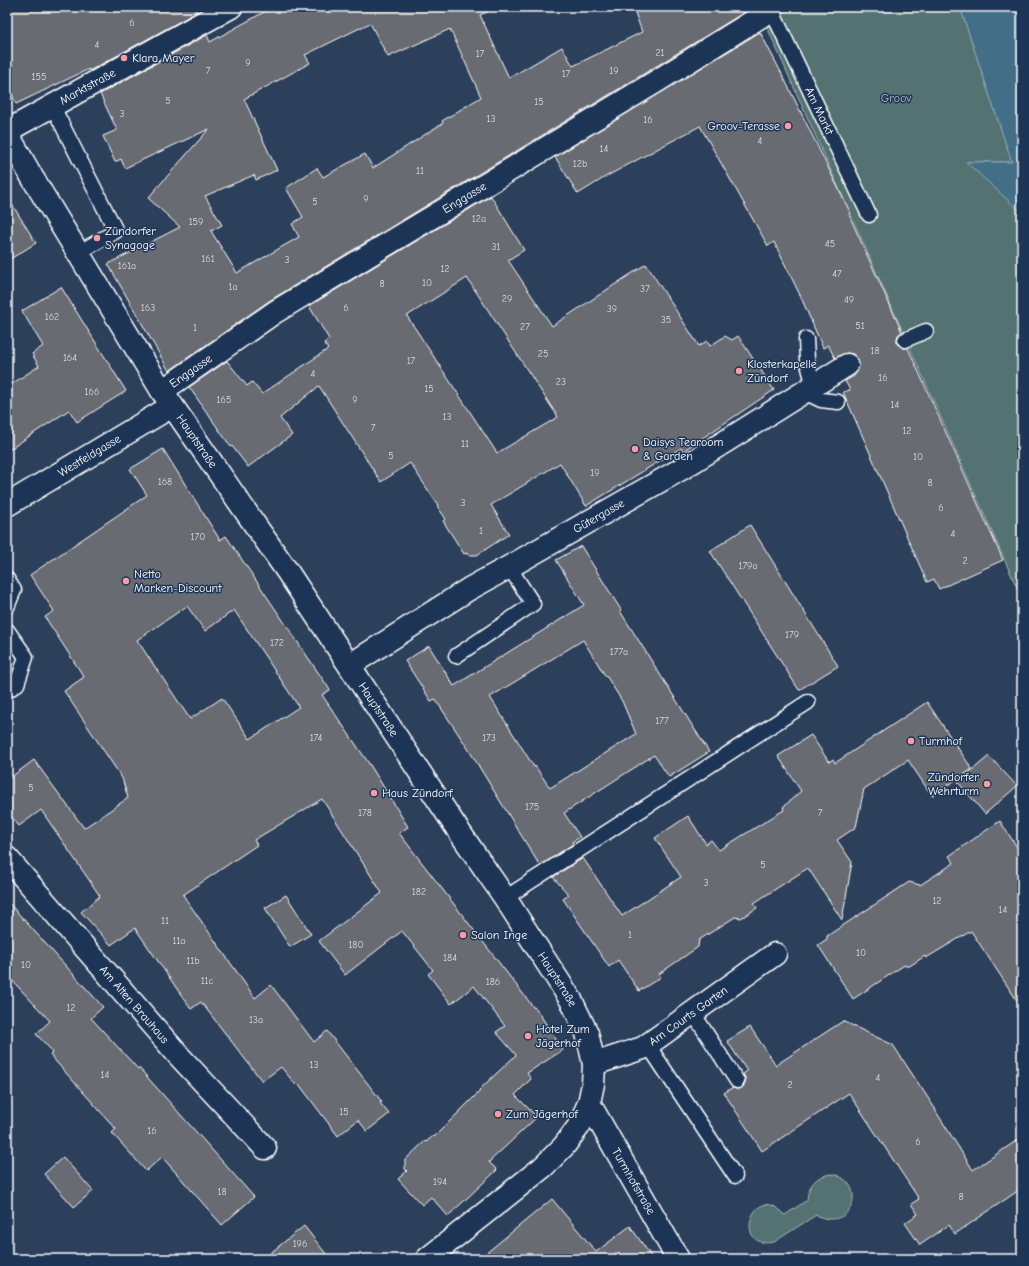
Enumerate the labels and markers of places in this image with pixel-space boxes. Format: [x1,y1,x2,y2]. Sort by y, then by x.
place label: Klara Mayer [132,51,195,65]
marker: Klara Mayer [119,53,129,63]
place label: Groov-Terasse [707,119,780,133]
marker: Groov-Terasse [783,121,793,131]
place label: Zündorfer Synagoge [105,224,156,252]
marker: Zündorfer Synagoge [92,233,102,243]
place label: Klosterkapelle Zündorf [747,357,817,385]
marker: Klosterkapelle Zündorf [734,366,744,376]
place label: Daisys Tearoom & Garden [643,435,724,463]
marker: Daisys Tearoom & Garden [630,444,640,454]
place label: Netto Marken-Discount [134,567,222,595]
marker: Netto Marken-Discount [121,576,131,586]
place label: Turmhof [919,734,963,748]
marker: Turmhof [906,736,916,746]
place label: Zündorfer Wehrturm [928,770,979,798]
marker: Zündorfer Wehrturm [982,779,992,789]
place label: Haus Zündorf [382,786,453,800]
marker: Haus Zündorf [369,788,379,798]
place label: Salon Inge [471,928,527,942]
marker: Salon Inge [458,930,468,940]
place label: Hotel Zum Jägerhof [536,1022,590,1050]
marker: Hotel Zum Jägerhof [523,1031,533,1041]
place label: Zum Jägerhof [506,1107,579,1121]
marker: Zum Jägerhof [493,1109,503,1119]

